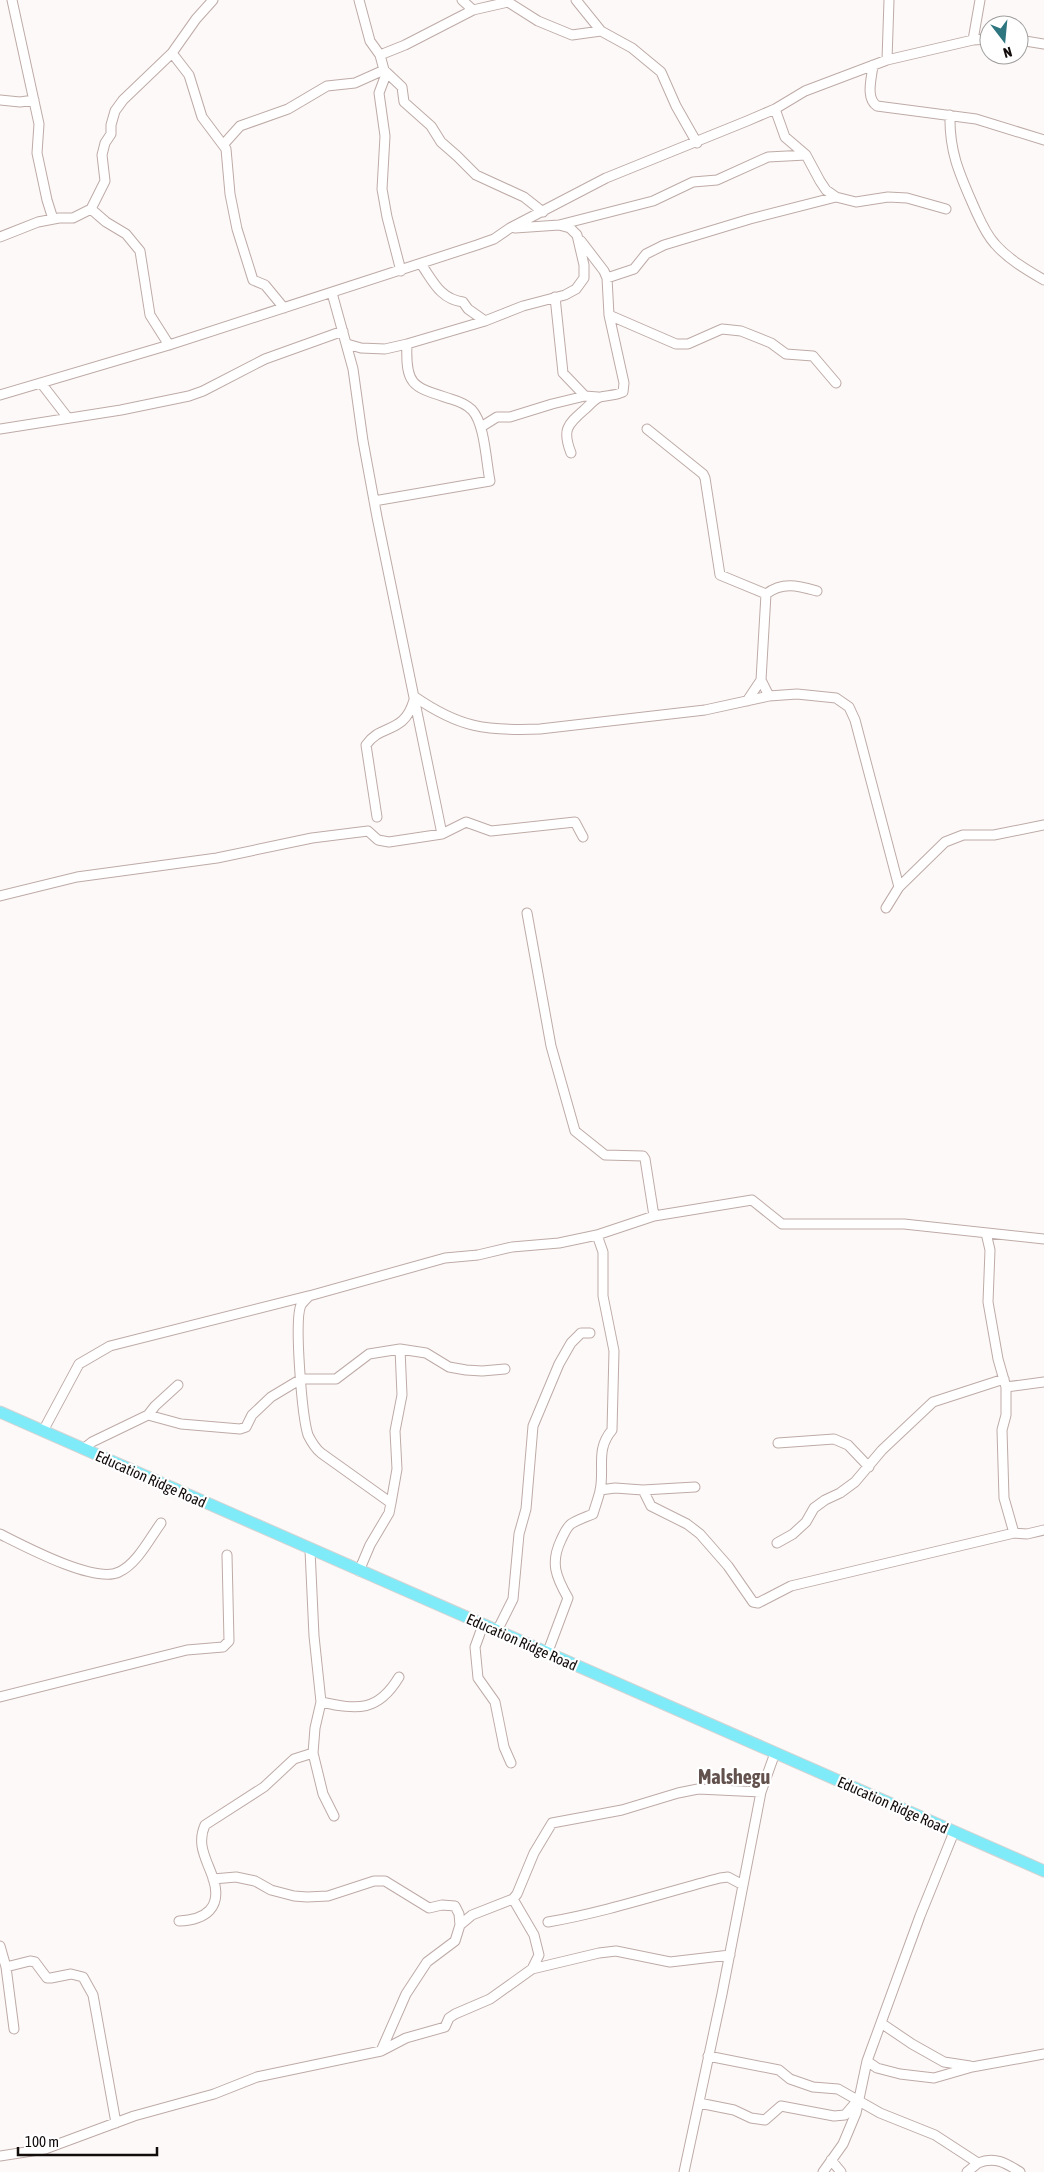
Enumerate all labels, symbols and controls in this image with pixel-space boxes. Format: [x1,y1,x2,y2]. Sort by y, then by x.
north arrow [979,15,1029,65]
text: N [1001,44,1014,61]
street label: Education Ridge Road [93,1447,209,1511]
street label: Education Ridge Road [464,1610,580,1674]
district label: Malshegu [698,1765,770,1788]
street label: Education Ridge Road [835,1773,951,1837]
scale bar [18,2124,156,2156]
text: 100 m [25,2133,59,2150]

